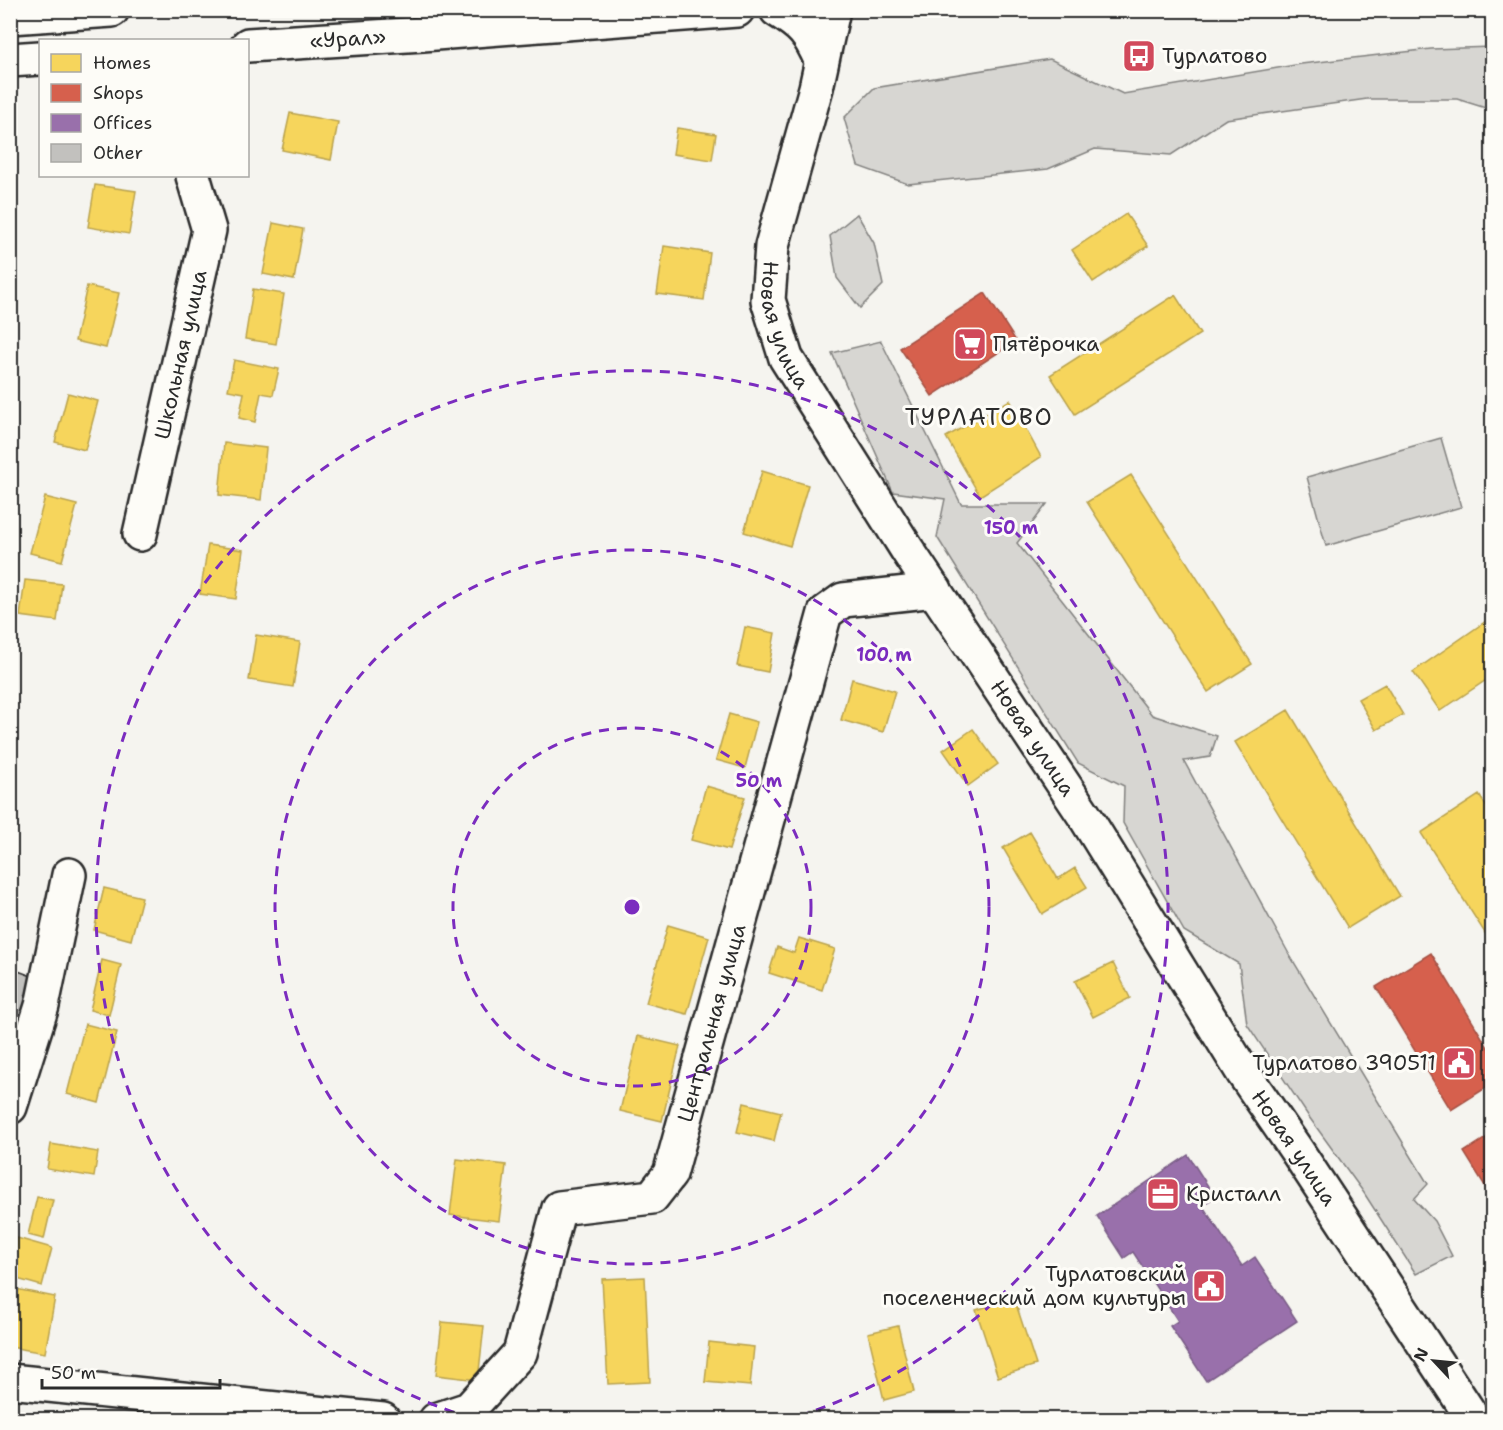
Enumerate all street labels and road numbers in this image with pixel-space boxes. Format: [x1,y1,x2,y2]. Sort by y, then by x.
street label: «Урал» [309,22,387,55]
street label: Новая улица [754,260,816,395]
street label: Школьная улица [148,267,214,442]
street label: Новая улица [984,675,1082,802]
street label: Центральная улица [671,921,752,1125]
street label: Новая улица [1245,1084,1343,1211]

